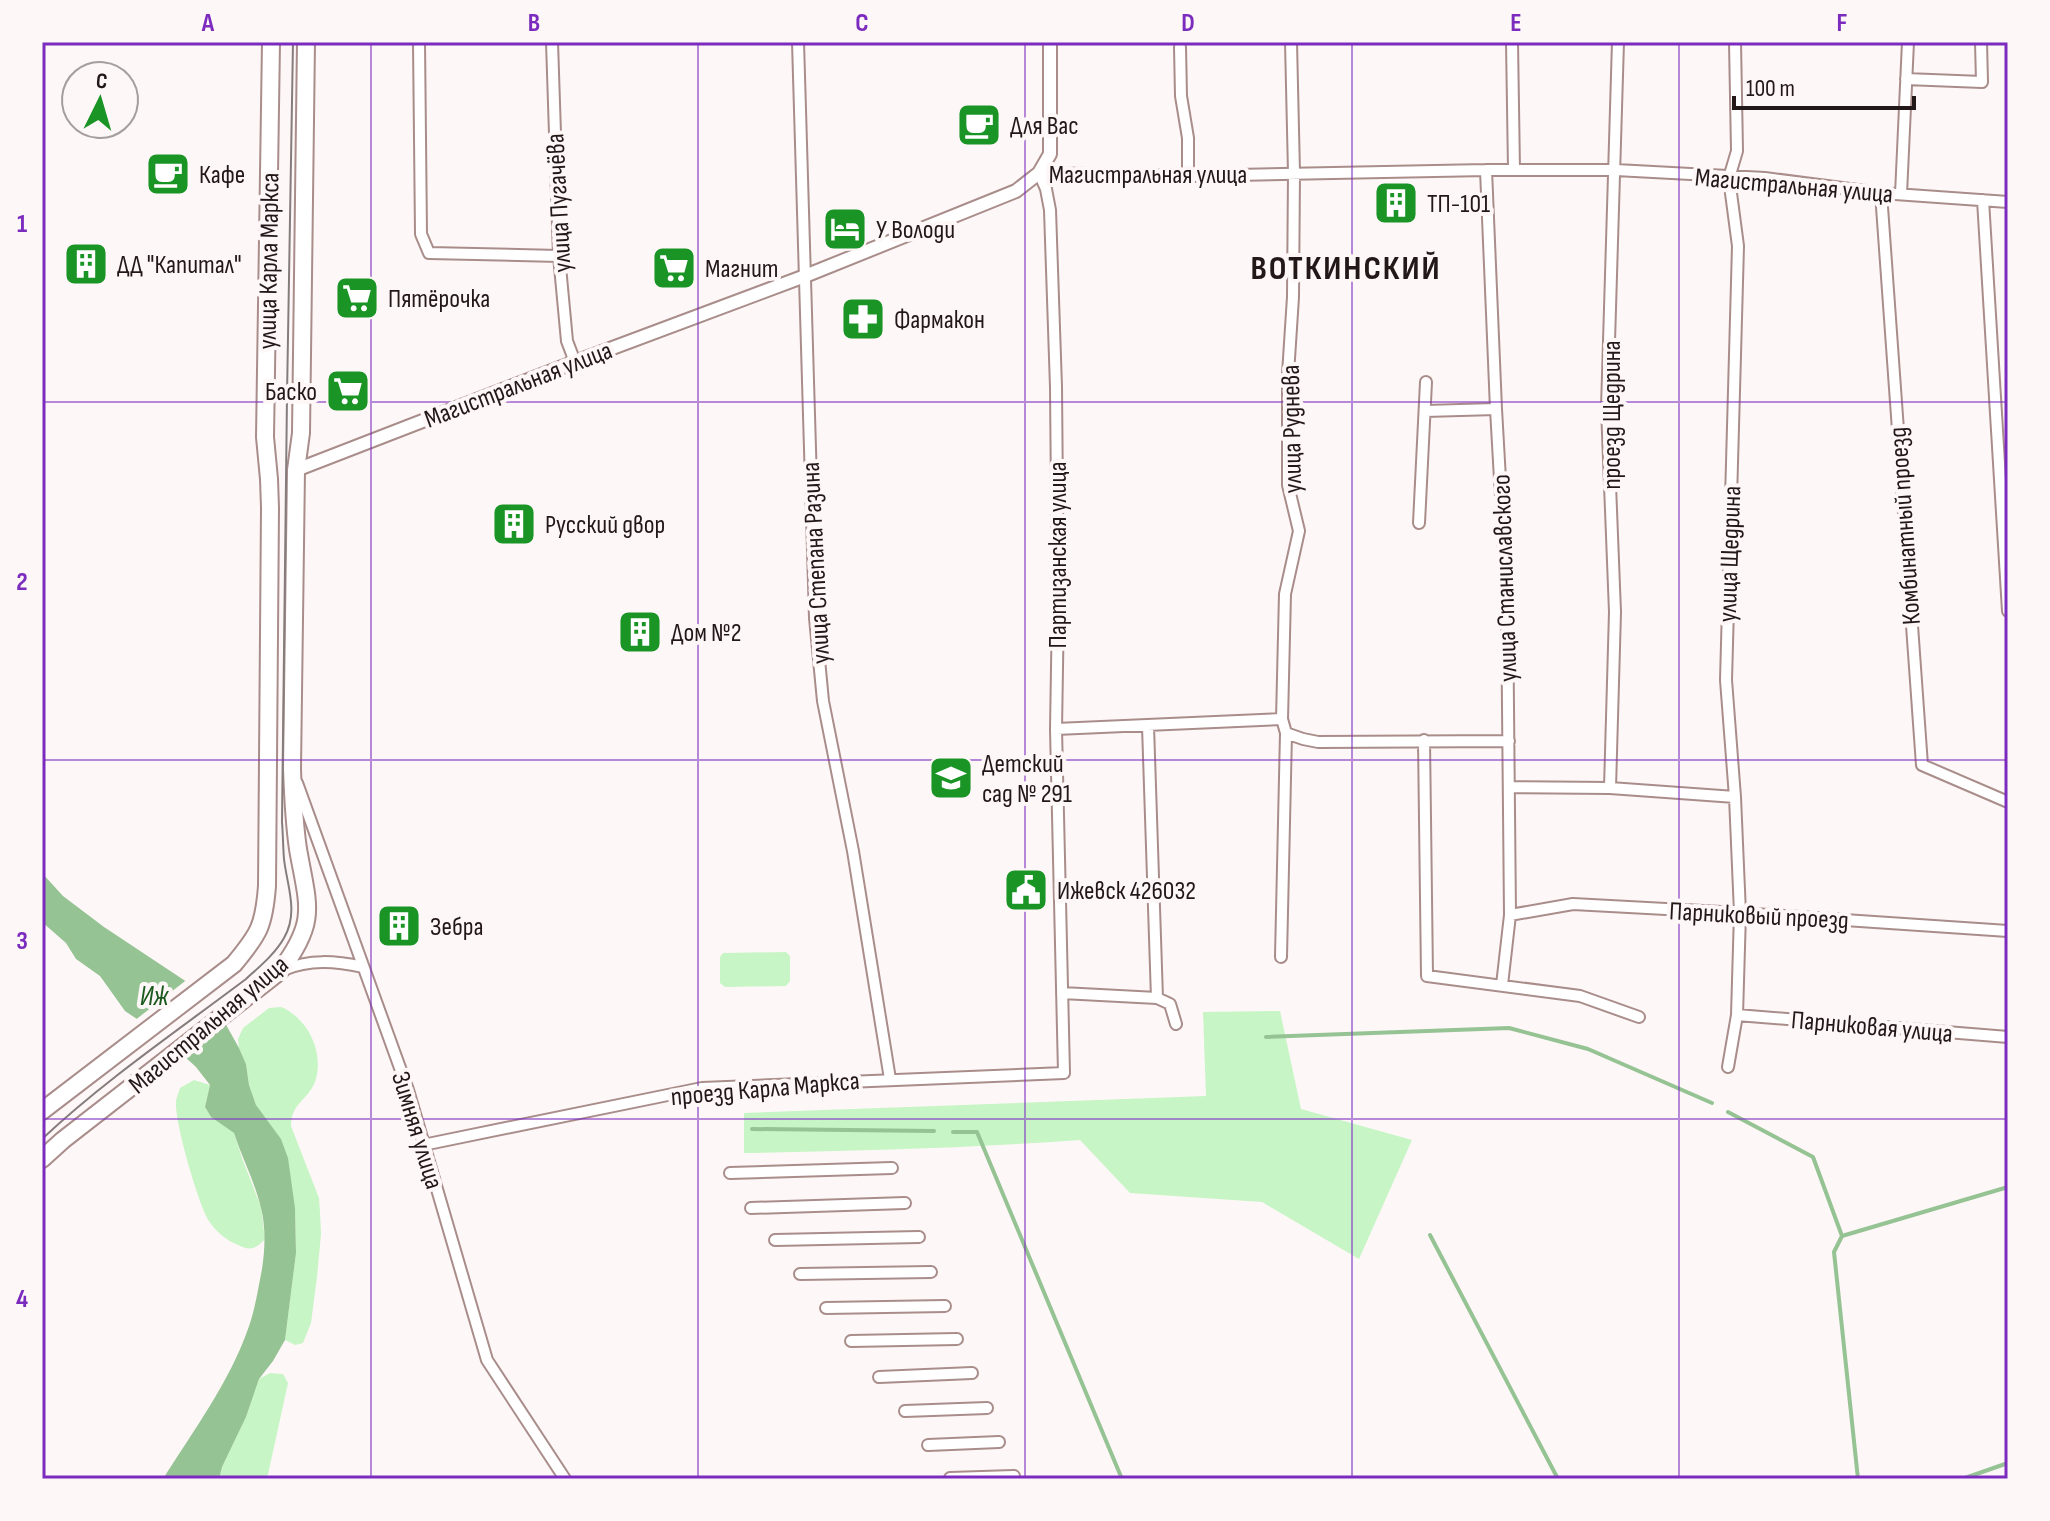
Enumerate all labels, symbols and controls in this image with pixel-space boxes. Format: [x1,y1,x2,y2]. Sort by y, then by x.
text: A [201,8,215,39]
text: B [528,8,540,39]
text: C [855,8,869,39]
text: D [1181,8,1195,39]
text: E [1510,8,1522,39]
text: F [1837,8,1848,39]
north arrow [60,60,140,140]
scale bar [1734,60,1914,110]
text: С [95,68,108,96]
text: 100 m [1746,74,1795,103]
cafe icon: Для Вас [955,101,1003,149]
place label: Для Вас [1010,111,1079,142]
street label: улица Пугачёва [540,133,579,273]
cafe icon: Кафе [144,150,192,198]
place label: Кафе [199,160,245,191]
street label: Магистральная улица [1049,160,1247,191]
street label: Магистральная улица [1694,162,1894,211]
street label: улица Карла Маркса [252,172,287,350]
building icon: ТП-101 [1372,179,1420,227]
place label: ТП-101 [1427,189,1490,220]
hotel icon: У Володи [821,205,869,253]
text: 1 [17,209,27,240]
place label: У Володи [876,215,955,246]
building icon: ДД "Капитал" [62,240,110,288]
supermarket icon: Магнит [650,244,698,292]
district label: ВОТКИНСКИЙ [1250,248,1442,289]
place label: ДД "Капитал" [117,250,242,281]
place label: Магнит [705,254,778,285]
supermarket icon: Пятёрочка [333,274,381,322]
place label: Пятёрочка [388,284,490,315]
pharmacy icon: Фармакон [839,295,887,343]
place label: Фармакон [894,305,985,336]
street label: Магистральная улица [420,335,617,435]
street label: проезд Щедрина [1597,340,1628,490]
street label: улица Руднева [1276,364,1309,494]
supermarket icon: Баско [324,367,372,415]
place label: Баско [265,377,317,408]
street label: Комбинатный проезд [1883,426,1928,626]
street label: улица Степана Разина [796,461,837,665]
street label: Партизанская улица [1043,462,1074,648]
street label: улица Станиславского [1486,474,1525,682]
street label: улица Щедрина [1713,485,1748,623]
building icon: Русский двор [490,500,538,548]
place label: Русский двор [545,510,665,541]
text: 2 [16,567,28,598]
building icon: Дом №2 [616,608,664,656]
place label: Дом №2 [671,618,741,649]
place label: Детский сад № 291 [982,749,1072,810]
school or university icon: Детский сад № 291 [927,754,975,802]
public building icon: Ижевск 426032 [1002,866,1050,914]
place label: Ижевск 426032 [1057,876,1196,907]
street label: Парниковый проезд [1668,896,1850,937]
building icon: Зебра [375,902,423,950]
place label: Зебра [430,912,483,943]
text: 3 [16,926,28,957]
street label: Магистральная улица [123,949,295,1101]
water label: Иж [140,980,170,1013]
street label: Парниковая улица [1790,1005,1954,1050]
street label: проезд Карла Маркса [669,1066,861,1113]
street label: Зимняя улица [384,1068,449,1193]
text: 4 [16,1284,28,1315]

